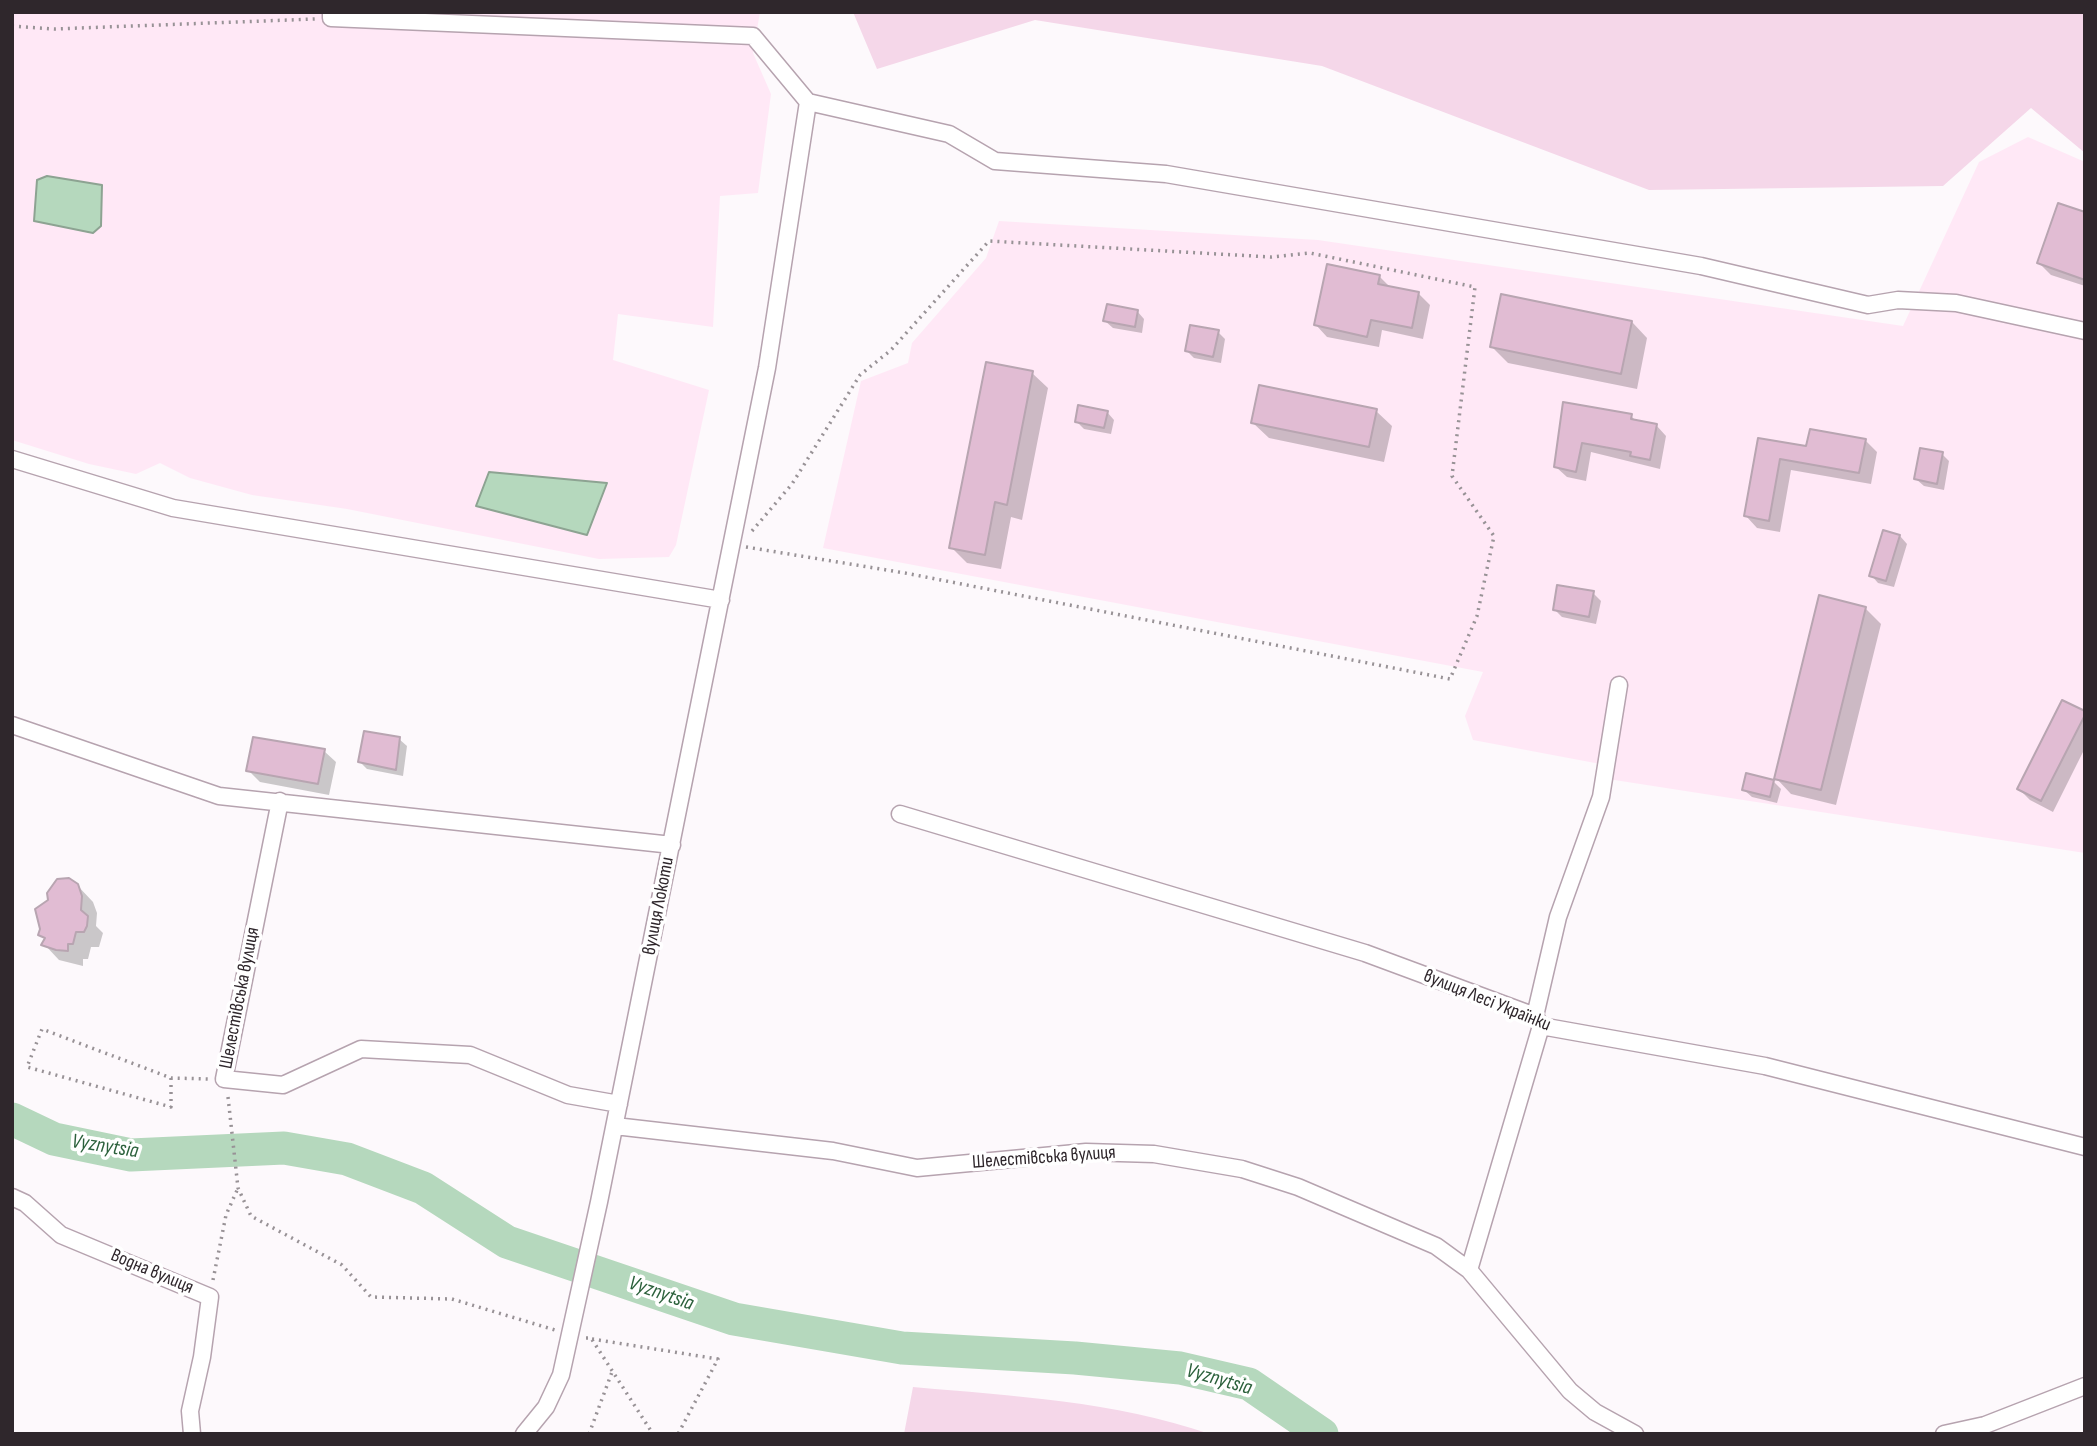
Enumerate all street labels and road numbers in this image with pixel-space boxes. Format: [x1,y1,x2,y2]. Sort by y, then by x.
street label: вулиця Локоти [638,855,680,957]
street label: Шелестівська вулиця [215,925,265,1071]
street label: вулиця Лесі Українки [1420,965,1554,1037]
street label: Шелестівська вулиця [971,1142,1117,1174]
street label: Водна вулиця [107,1244,197,1300]

